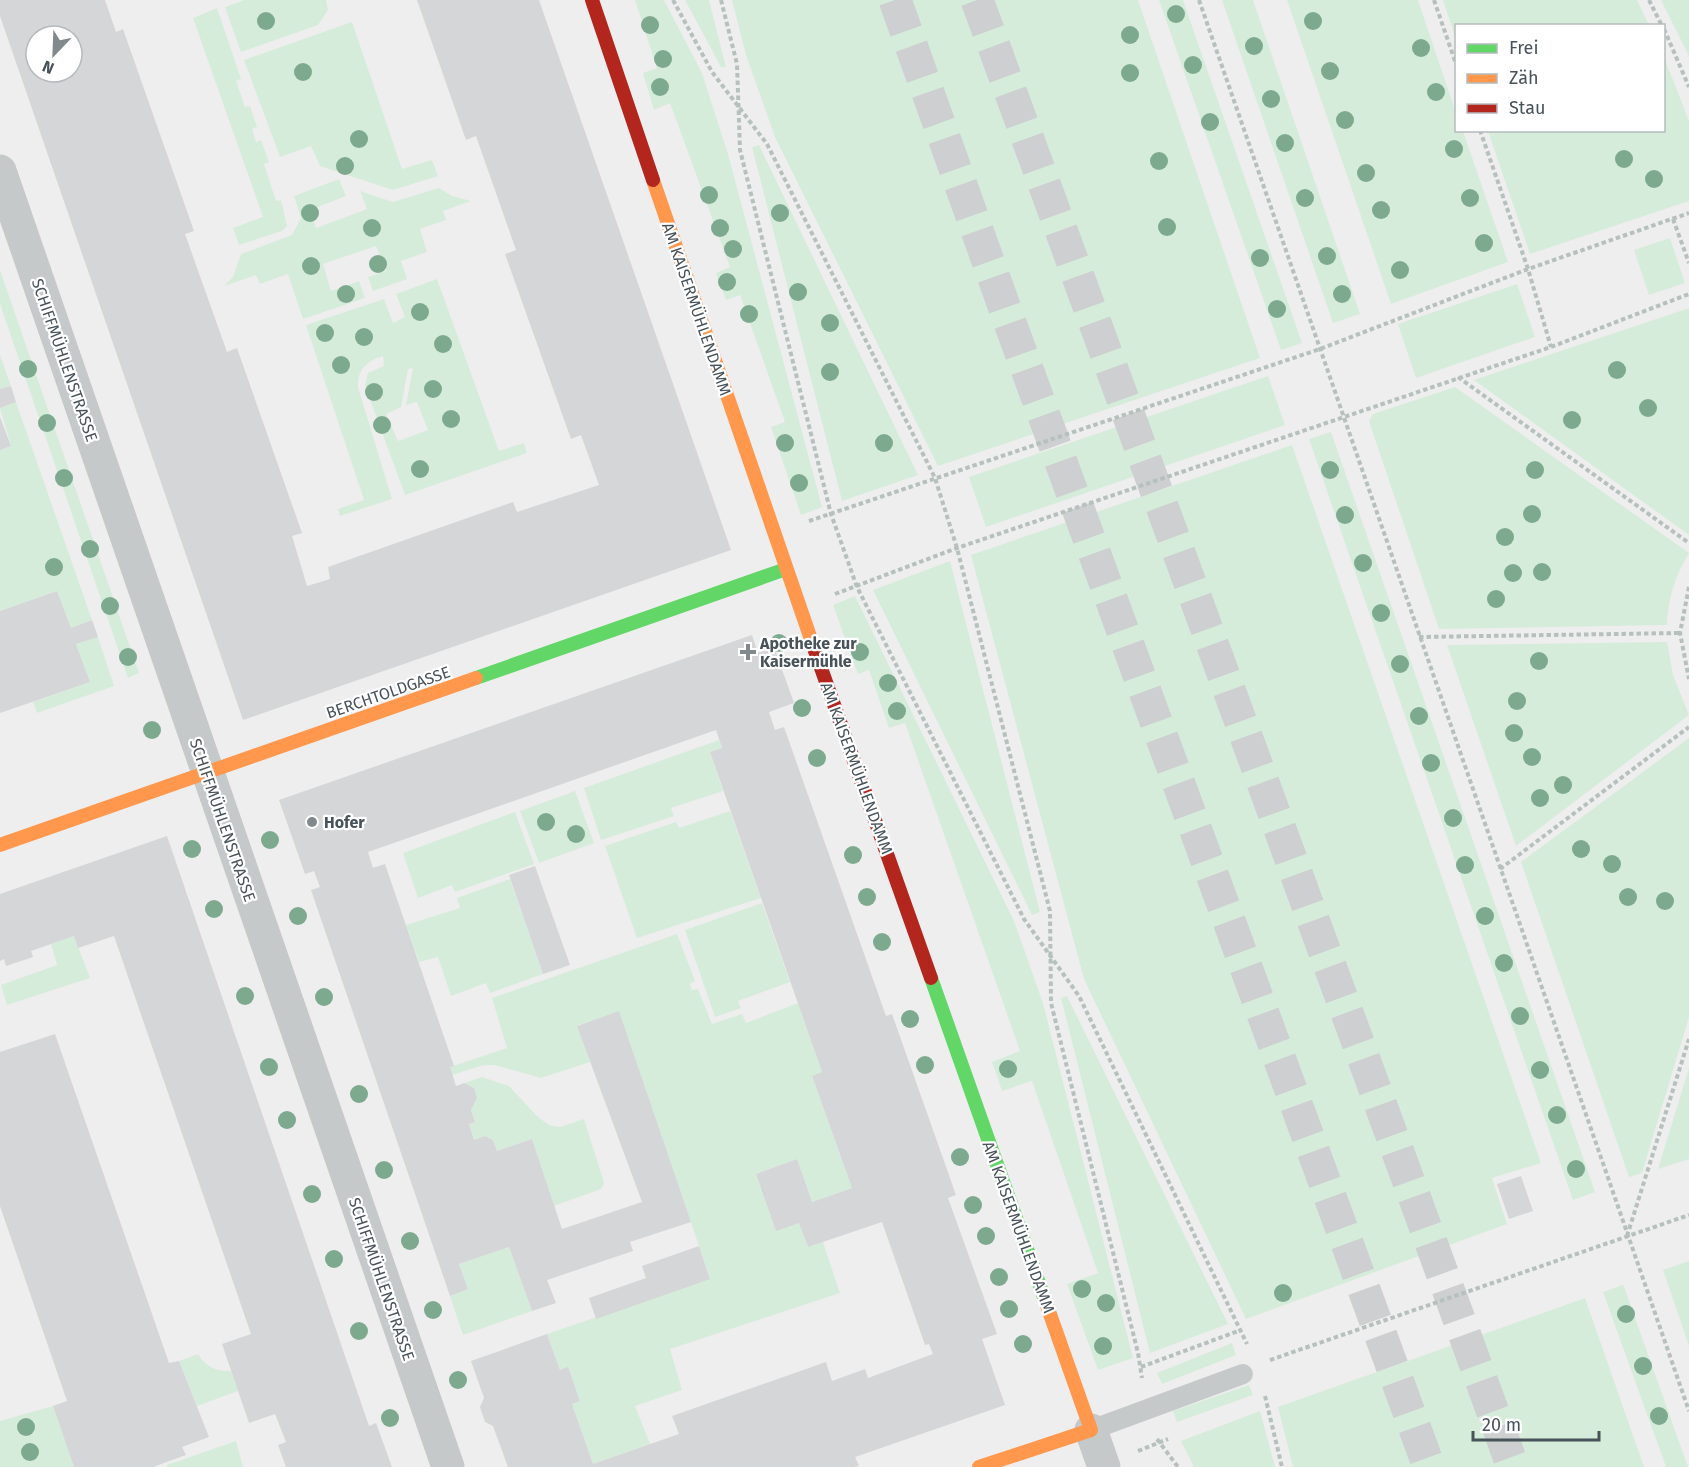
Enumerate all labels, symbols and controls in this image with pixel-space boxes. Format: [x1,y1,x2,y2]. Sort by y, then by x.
north arrow [24,24,84,84]
legend [1455,24,1665,132]
text: Frei [1509,37,1539,59]
text: N [40,57,57,78]
text: Zäh [1509,67,1538,89]
text: Stau [1509,97,1545,119]
street label: AM KAISERMÜHLENDAMM [658,220,735,398]
street label: SCHIFFMÜHLENSTRASSE [28,276,101,444]
place label: Apotheke zur Kaisermühle [759,634,857,671]
marker: Apotheke zur Kaisermühle [741,645,755,659]
street label: BERCHTOLDGASSE [324,662,453,723]
street label: AM KAISERMÜHLENDAMM [817,680,897,857]
street label: SCHIFFMÜHLENSTRASSE [186,736,259,904]
place label: Hofer [324,813,365,832]
marker: Hofer [305,815,319,829]
street label: AM KAISERMÜHLENDAMM [979,1139,1059,1316]
street label: SCHIFFMÜHLENSTRASSE [345,1195,418,1363]
scale bar [1473,1404,1599,1442]
text: 20 m [1482,1414,1521,1436]

